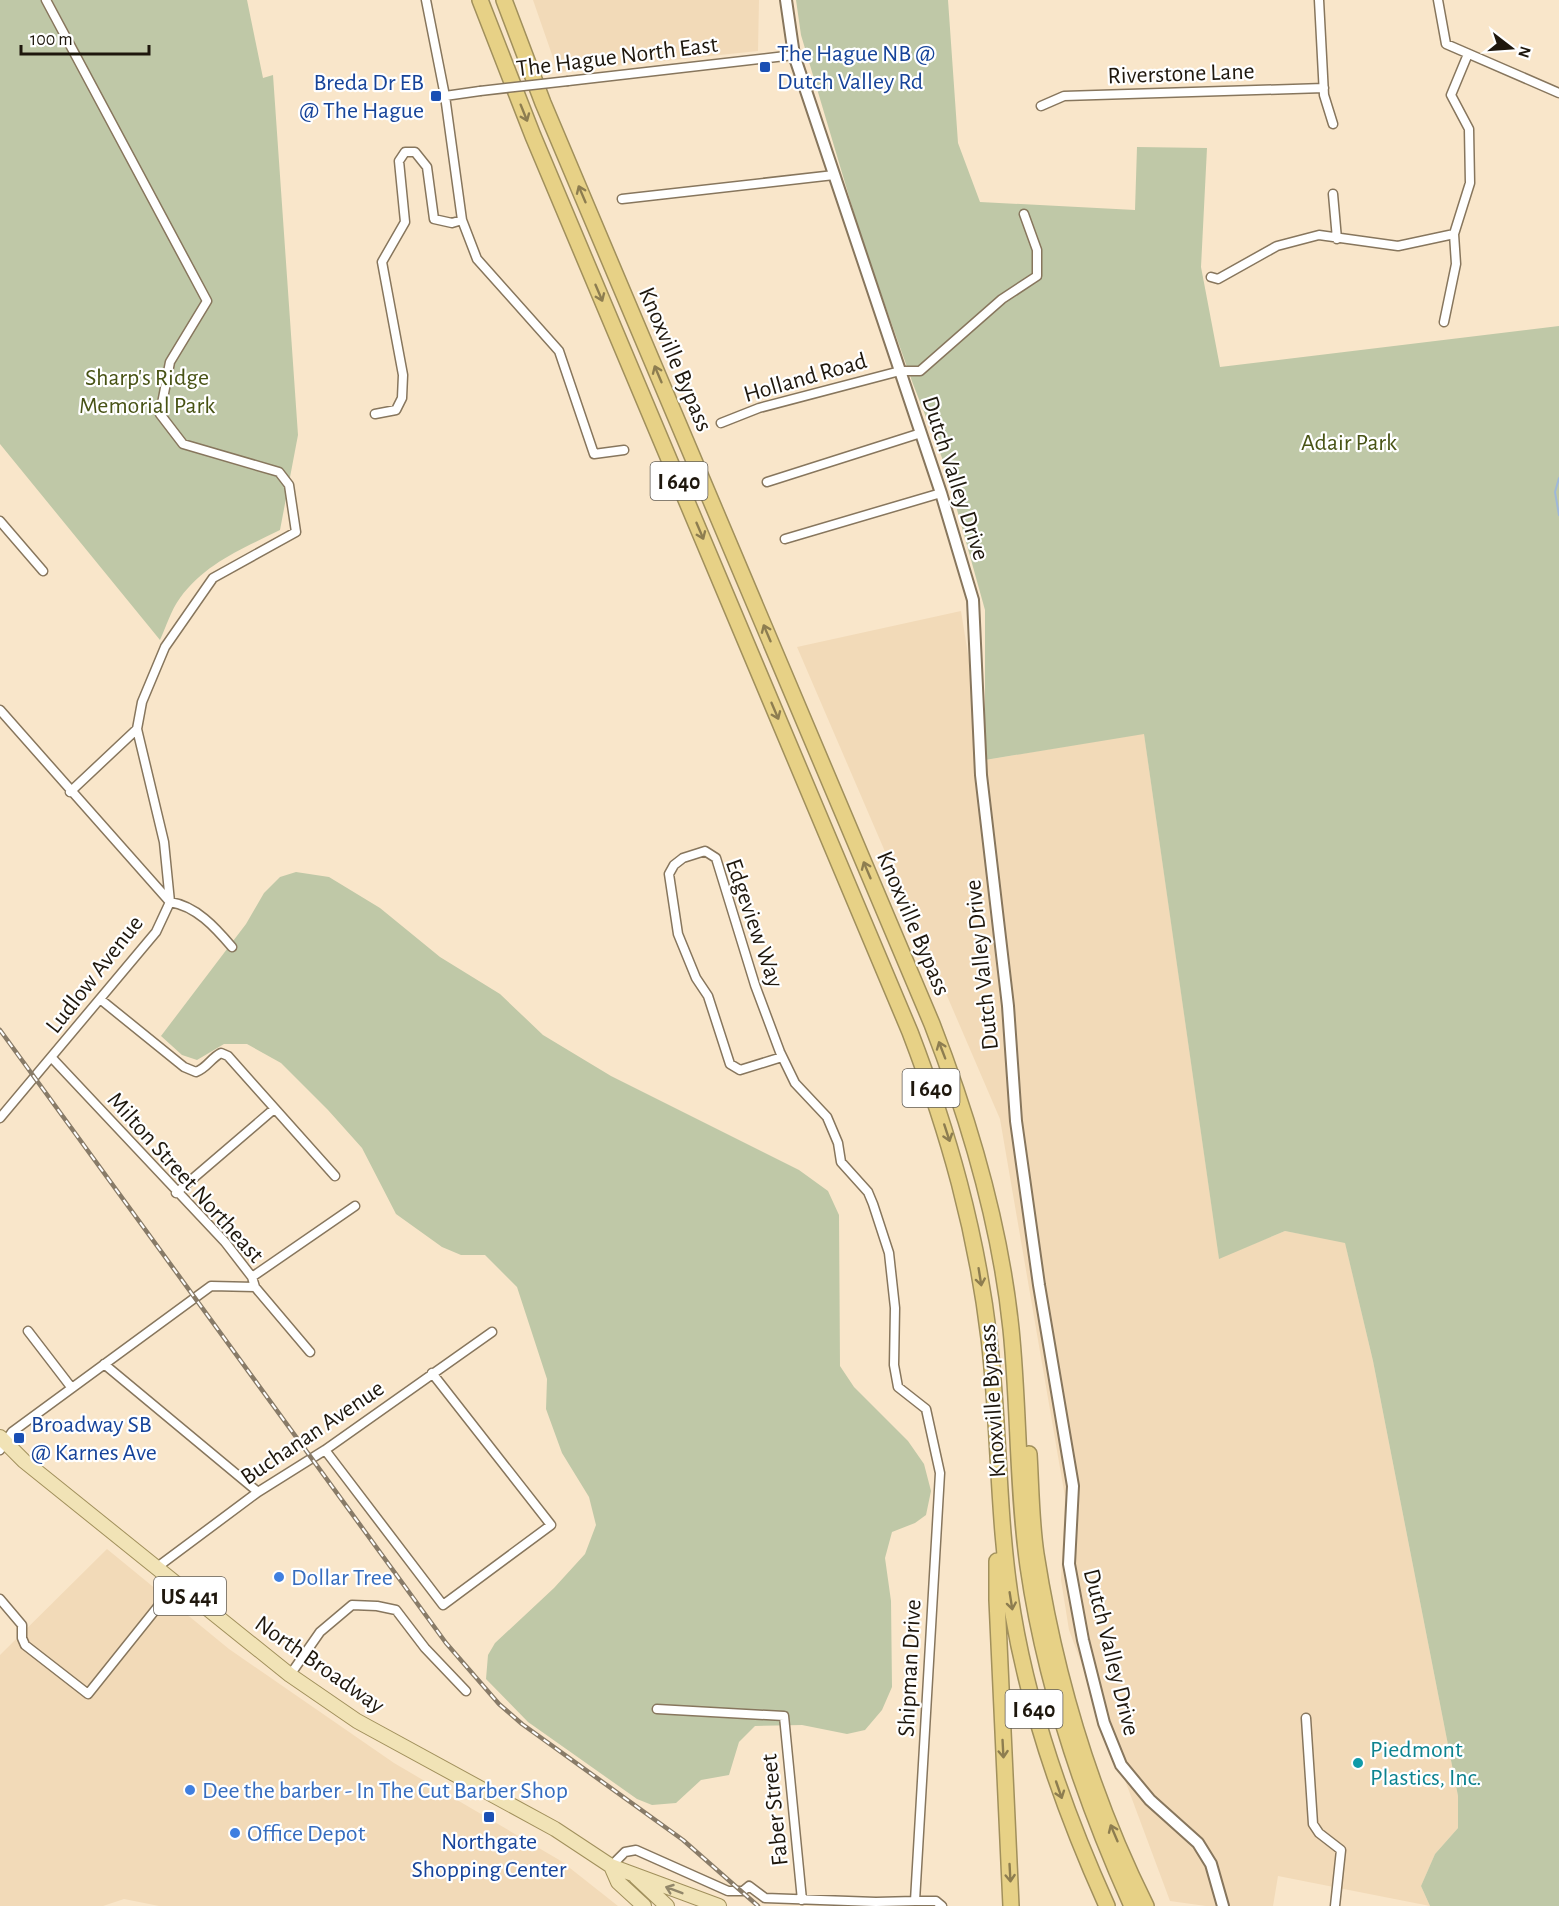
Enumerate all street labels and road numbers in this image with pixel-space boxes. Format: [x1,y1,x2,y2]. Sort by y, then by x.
street label: The Hague North East [515,33,720,81]
street label: Riverstone Lane [1107,59,1255,89]
street label: Knoxville Bypass [634,284,716,435]
street label: Holland Road [741,349,870,407]
street label: Dutch Valley Drive [917,393,993,563]
road number: I 640 [650,462,708,500]
street label: Knoxville Bypass [872,848,954,999]
street label: Edgeview Way [721,856,787,991]
street label: Dutch Valley Drive [961,879,1003,1051]
street label: Ludlow Avenue [42,911,148,1038]
road number: I 640 [902,1069,960,1107]
street label: Milton Street Northeast [103,1088,268,1268]
street label: Knoxville Bypass [976,1323,1010,1479]
street label: Buchanan Avenue [237,1376,389,1490]
street label: Dutch Valley Drive [1079,1566,1143,1738]
road number: US 441 [154,1577,226,1615]
street label: Shipman Drive [894,1599,926,1737]
street label: North Broadway [250,1611,388,1718]
road number: I 640 [1006,1690,1062,1728]
street label: Faber Street [757,1752,793,1867]

